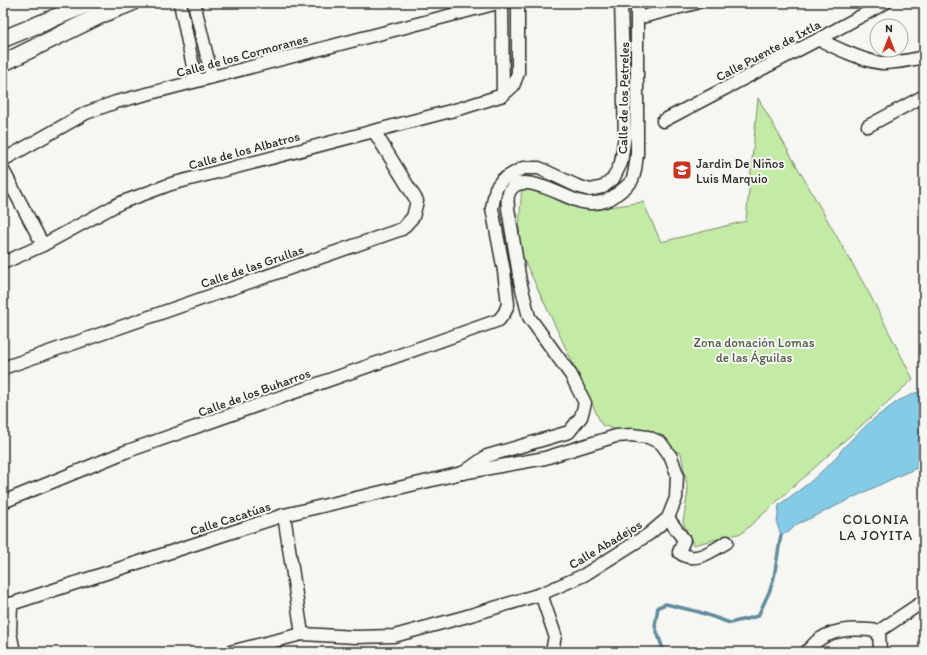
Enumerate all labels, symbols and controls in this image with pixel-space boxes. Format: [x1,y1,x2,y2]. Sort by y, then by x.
street label: Calle Puente de Ixtla [713,16,823,84]
north arrow [869,18,909,58]
text: N [885,22,893,35]
street label: Calle de los Cormoranes [175,31,310,80]
street label: Calle de los Petreles [615,41,632,154]
street label: Calle de los Albatros [187,128,302,173]
place label: Jardin De Niños Luis Marquio [696,156,784,186]
school or university icon: Jardin De Niños Luis Marquio [671,159,693,181]
street label: Calle de las Grullas [199,242,306,291]
park label: Zona donación Lomas de las Águilas [693,335,815,365]
street label: Calle de los Buharros [196,365,313,420]
street label: Calle Cacatúas [188,498,273,539]
district label: COLONIA LA JOYITA [839,511,913,544]
street label: Calle Abadejos [566,517,645,572]

